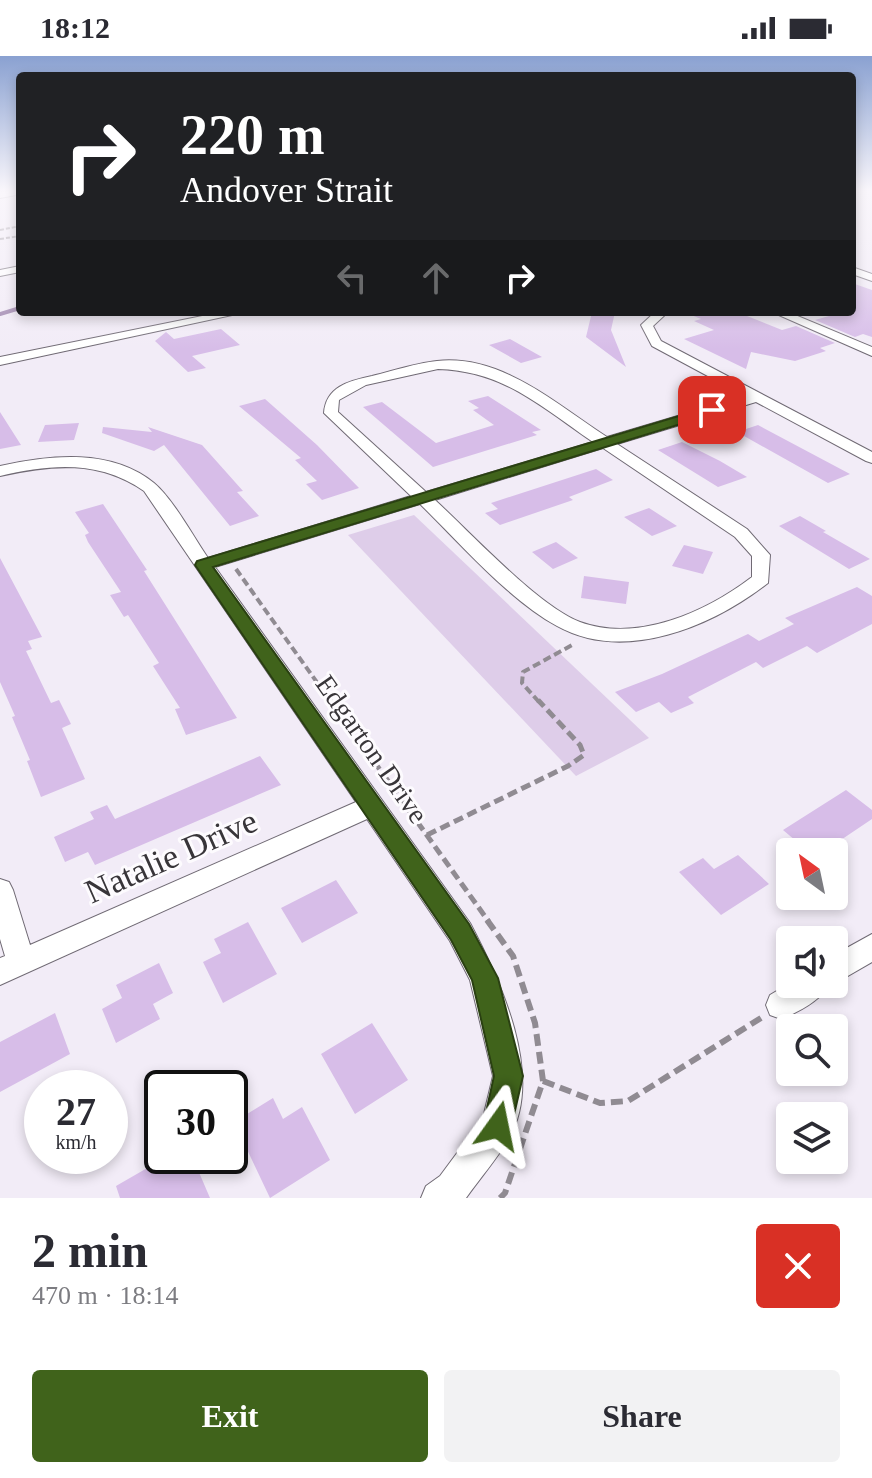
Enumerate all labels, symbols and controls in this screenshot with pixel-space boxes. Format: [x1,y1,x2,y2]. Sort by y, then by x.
text: 18:12 [40,11,110,44]
icon: right [48,104,152,208]
text: 220 m [180,104,325,166]
text: Andover Strait [180,170,393,210]
icon: left [330,256,374,300]
icon: ahead [414,256,458,300]
icon: right [498,256,542,300]
pin [678,376,746,444]
icon: arrive [690,388,734,432]
street label: Edgarton Drive [310,669,434,829]
street label: Natalie Drive [79,802,263,910]
north arrow [776,838,848,910]
map controls [776,838,848,1174]
button: sound [776,926,848,998]
button: search [776,1014,848,1086]
speed limit sign: 30 [144,1070,248,1174]
position arrow [456,1084,540,1168]
text: 27 [56,1089,96,1134]
button: layers [776,1102,848,1174]
text: km/h [55,1131,97,1153]
text: 2 min [32,1224,148,1277]
button: close [756,1224,840,1308]
text: 470 m · 18:14 [32,1281,179,1310]
button: Exit [32,1370,428,1462]
button: Share [444,1370,840,1462]

